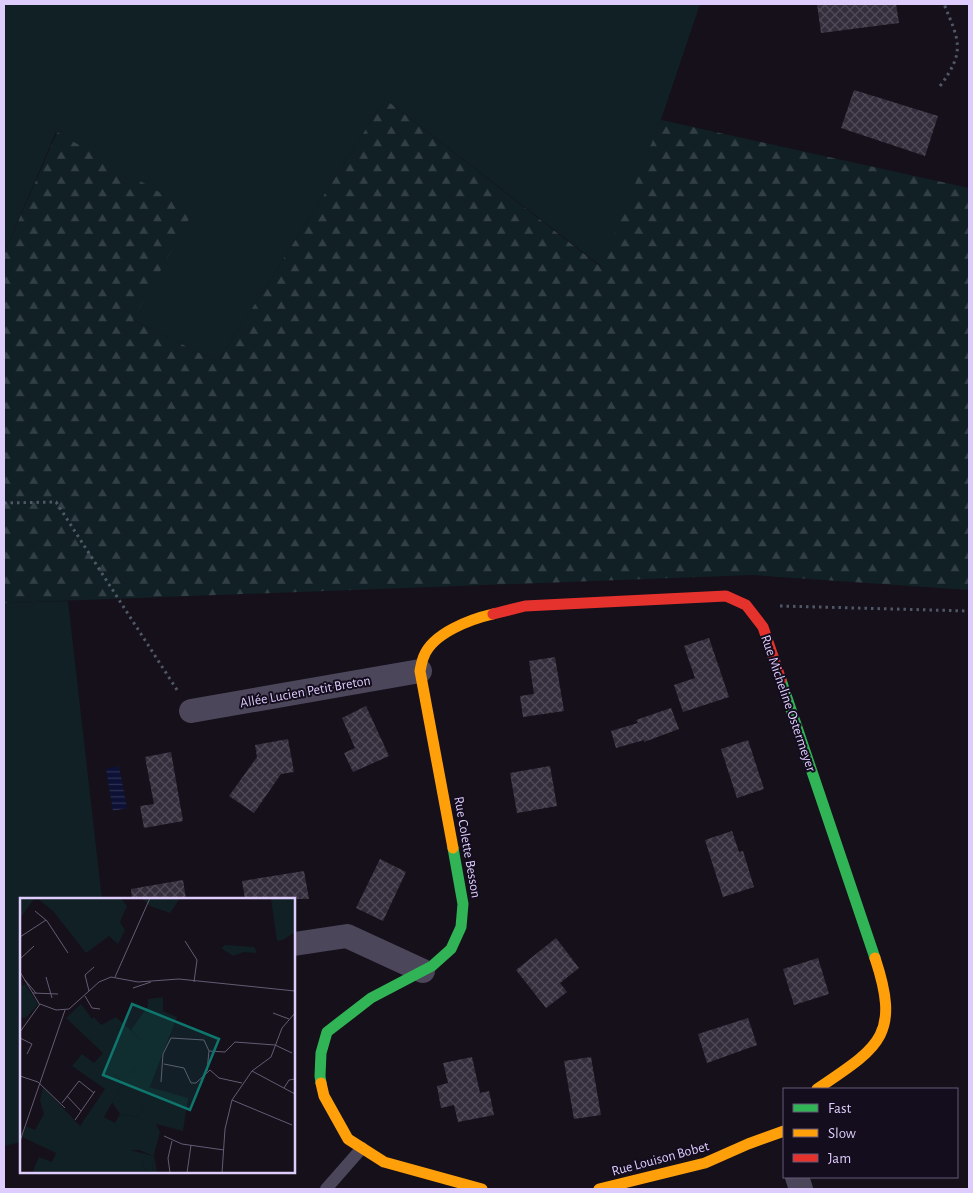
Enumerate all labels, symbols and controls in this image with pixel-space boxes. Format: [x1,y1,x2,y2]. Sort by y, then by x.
street label: Rue Micheline Ostermeyer [758,633,818,774]
street label: Allée Lucien Petit Breton [239,674,372,710]
street label: Rue Colette Besson [451,795,483,899]
inset map [20,898,295,1173]
legend [783,1088,958,1178]
text: Fast [828,1101,852,1116]
text: Slow [828,1126,856,1141]
street label: Rue Louison Bobet [610,1139,711,1179]
text: Jam [828,1151,851,1166]

